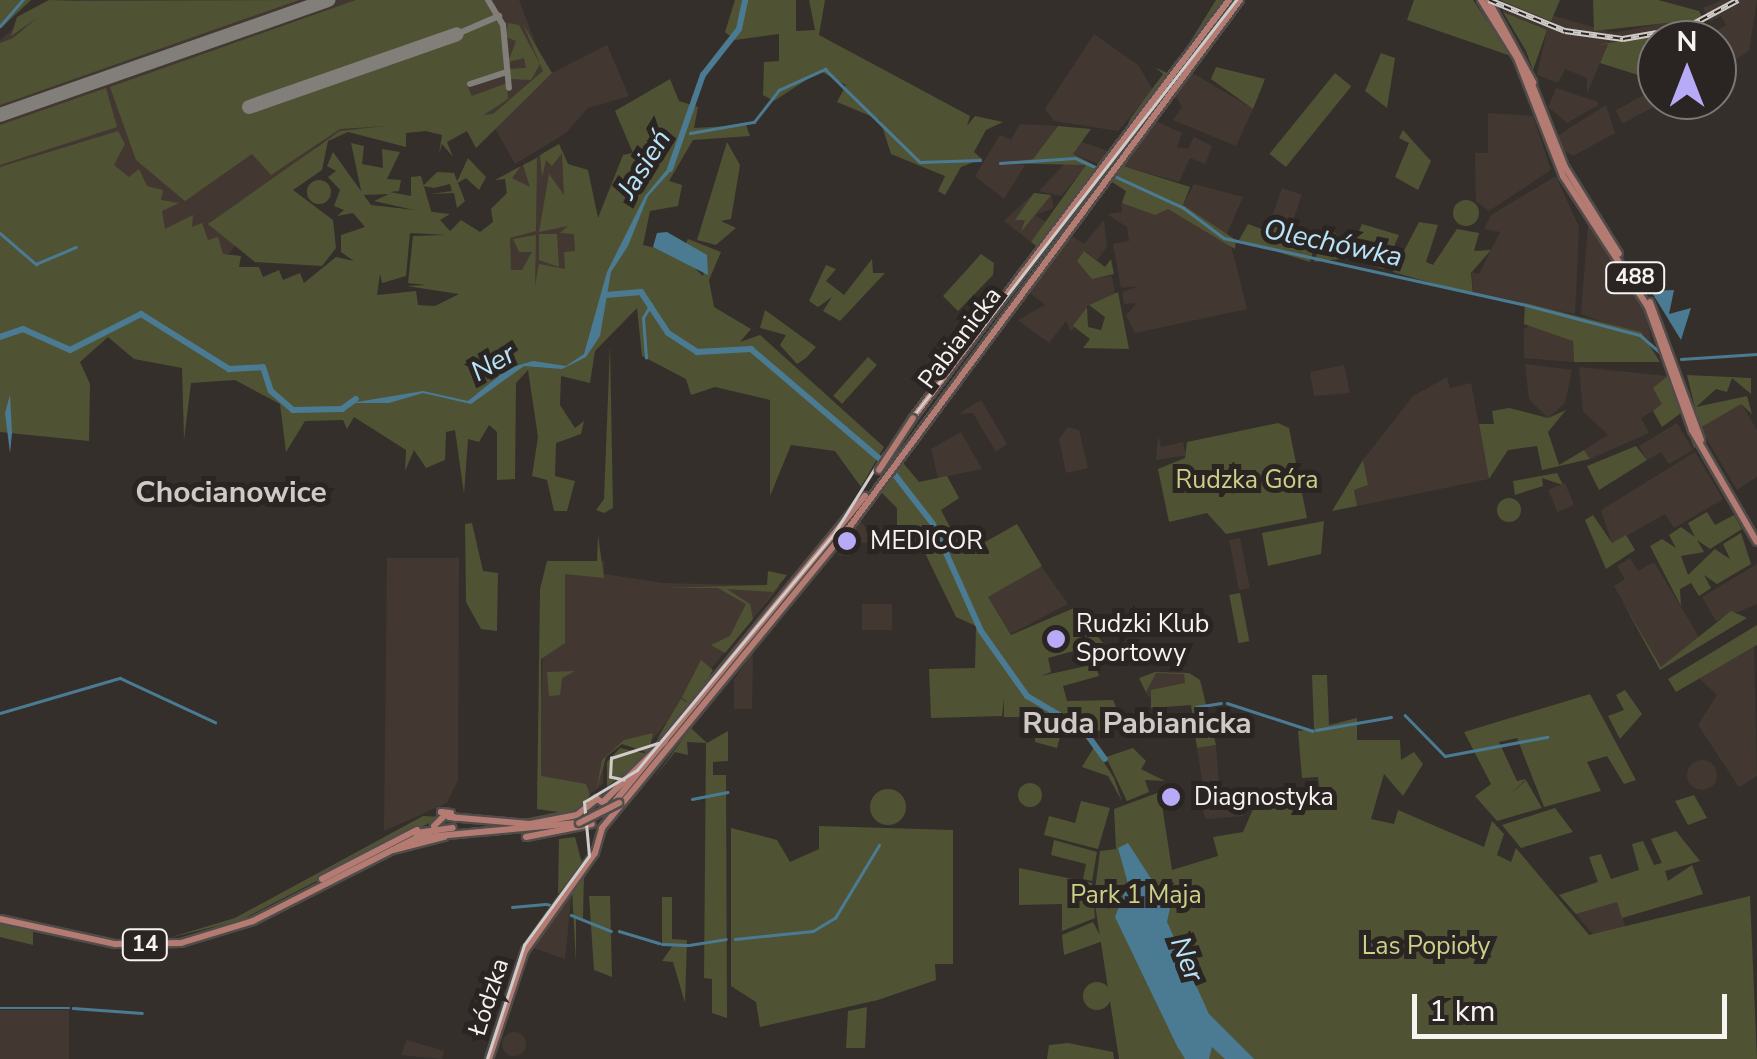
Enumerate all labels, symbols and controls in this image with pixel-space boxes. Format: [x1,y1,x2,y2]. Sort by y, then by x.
north arrow [1637,20,1737,120]
text: N [1677,23,1697,61]
water label: Jasień [610,123,678,205]
water label: Olechówka [1261,212,1405,274]
road number: 488 [1605,261,1665,295]
street label: Pabianicka [912,281,1008,395]
water label: Ner [465,337,521,389]
park label: Rudzka Góra [1175,465,1319,495]
district label: Chocianowice [135,475,327,511]
place label: MEDICOR [870,526,983,556]
marker: MEDICOR [834,528,860,554]
place label: Rudzki Klub Sportowy [1076,610,1209,669]
marker: Rudzki Klub Sportowy [1045,628,1067,650]
district label: Ruda Pabianicka [1022,706,1252,742]
place label: Diagnostyka [1194,782,1334,812]
marker: Diagnostyka [1158,784,1184,810]
park label: Park 1 Maja [1070,880,1202,910]
road number: 14 [120,928,170,962]
park label: Las Popioły [1362,931,1490,961]
water label: Ner [1163,932,1211,986]
street label: Łódzka [463,955,515,1039]
scale bar [1417,974,1732,1036]
text: 1 km [1429,991,1495,1032]

